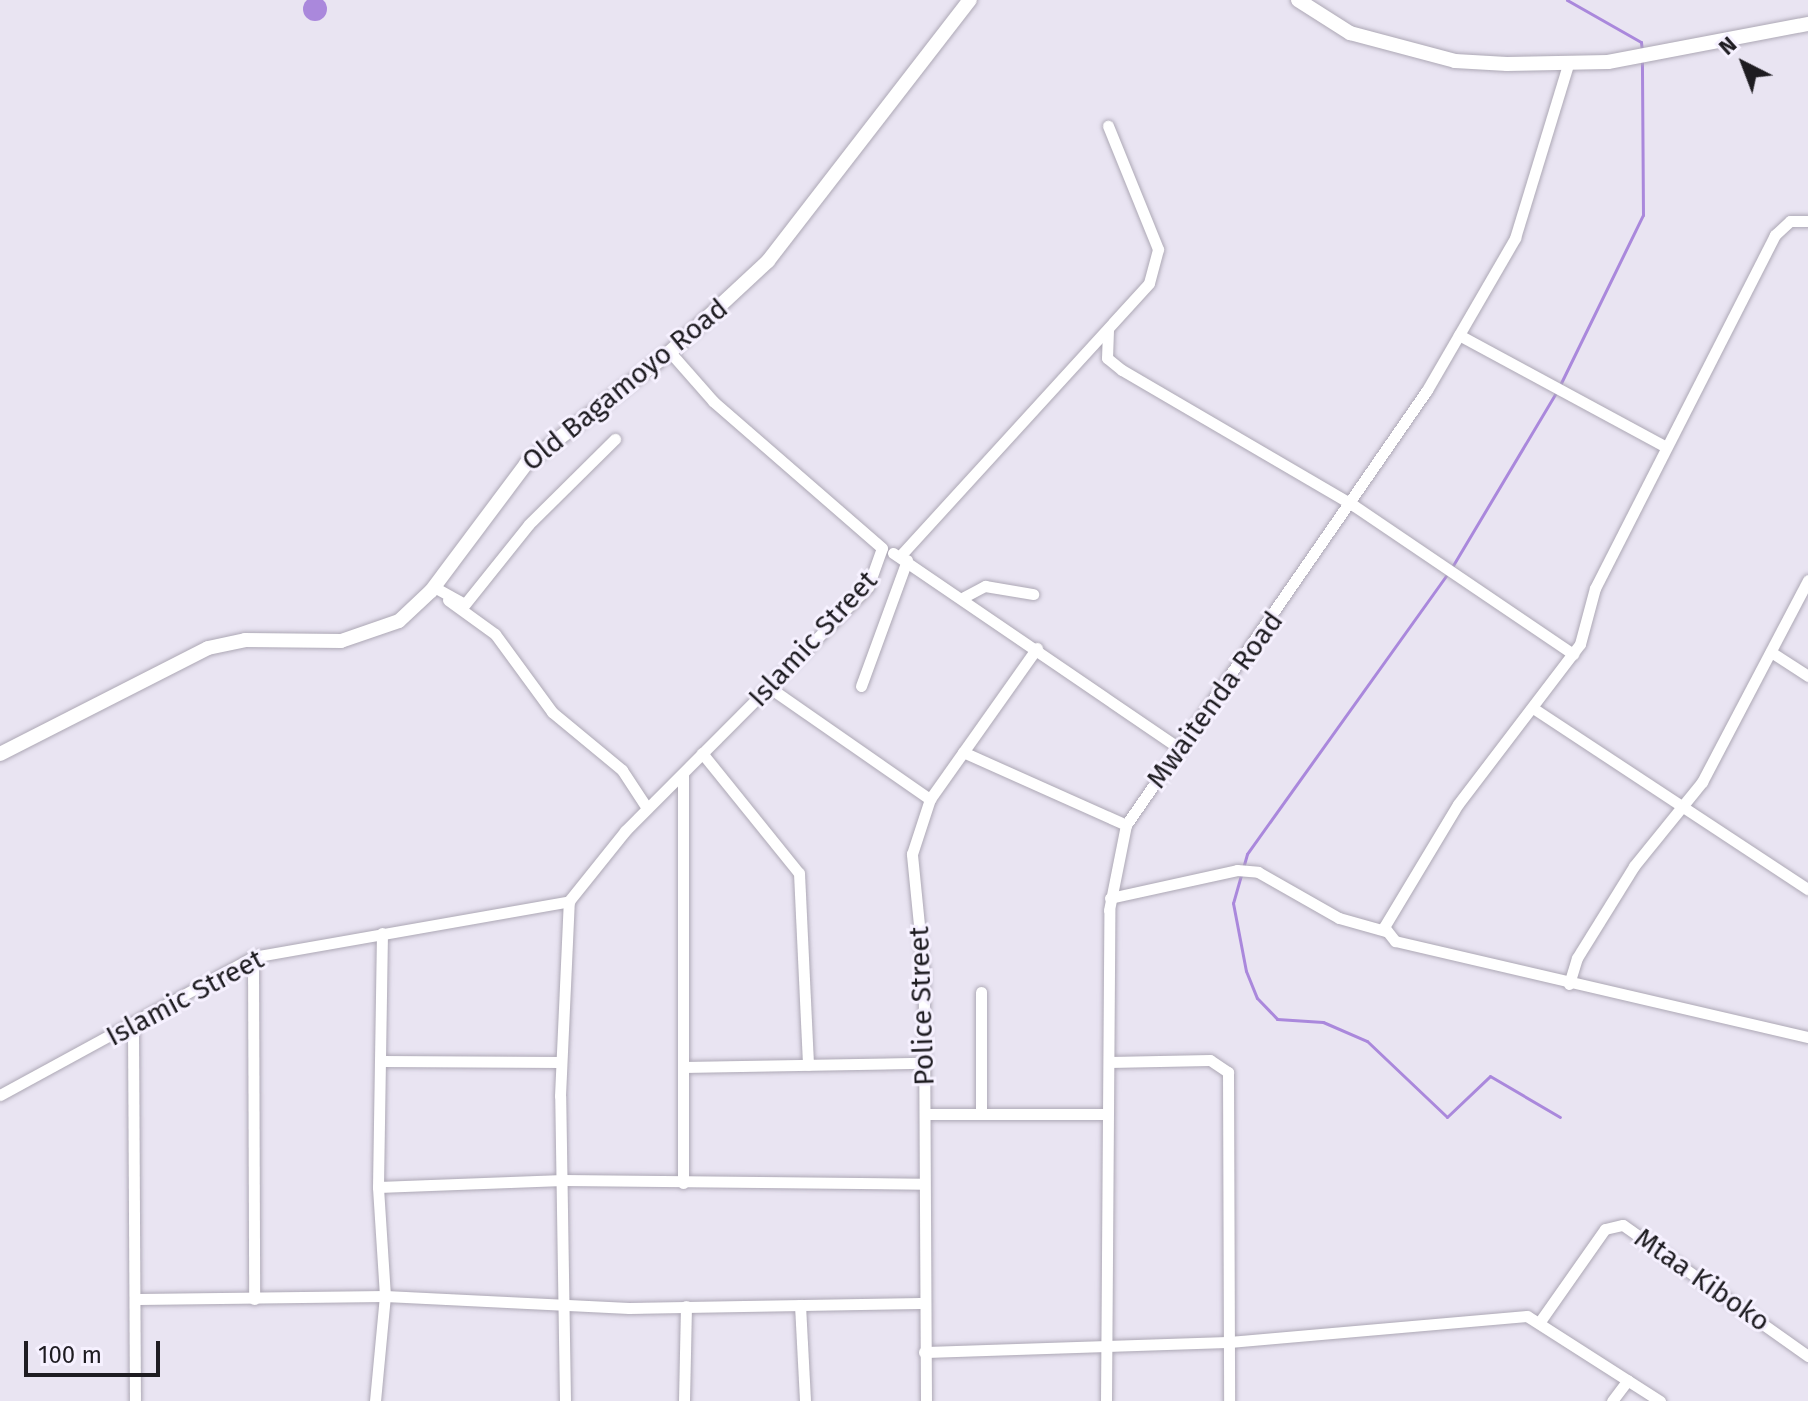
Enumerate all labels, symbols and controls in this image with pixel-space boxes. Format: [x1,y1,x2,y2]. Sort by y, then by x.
north arrow [1704,24,1784,104]
text: N [1713,31,1742,61]
street label: Old Bagamoyo Road [515,292,735,478]
street label: Islamic Street [742,564,884,714]
street label: Mwaitenda Road [1140,605,1290,795]
street label: Police Street [902,926,942,1086]
street label: Islamic Street [101,942,269,1054]
street label: Mtaa Kiboko [1628,1221,1776,1339]
scale bar [28,1325,164,1375]
text: 100 m [38,1341,102,1369]

